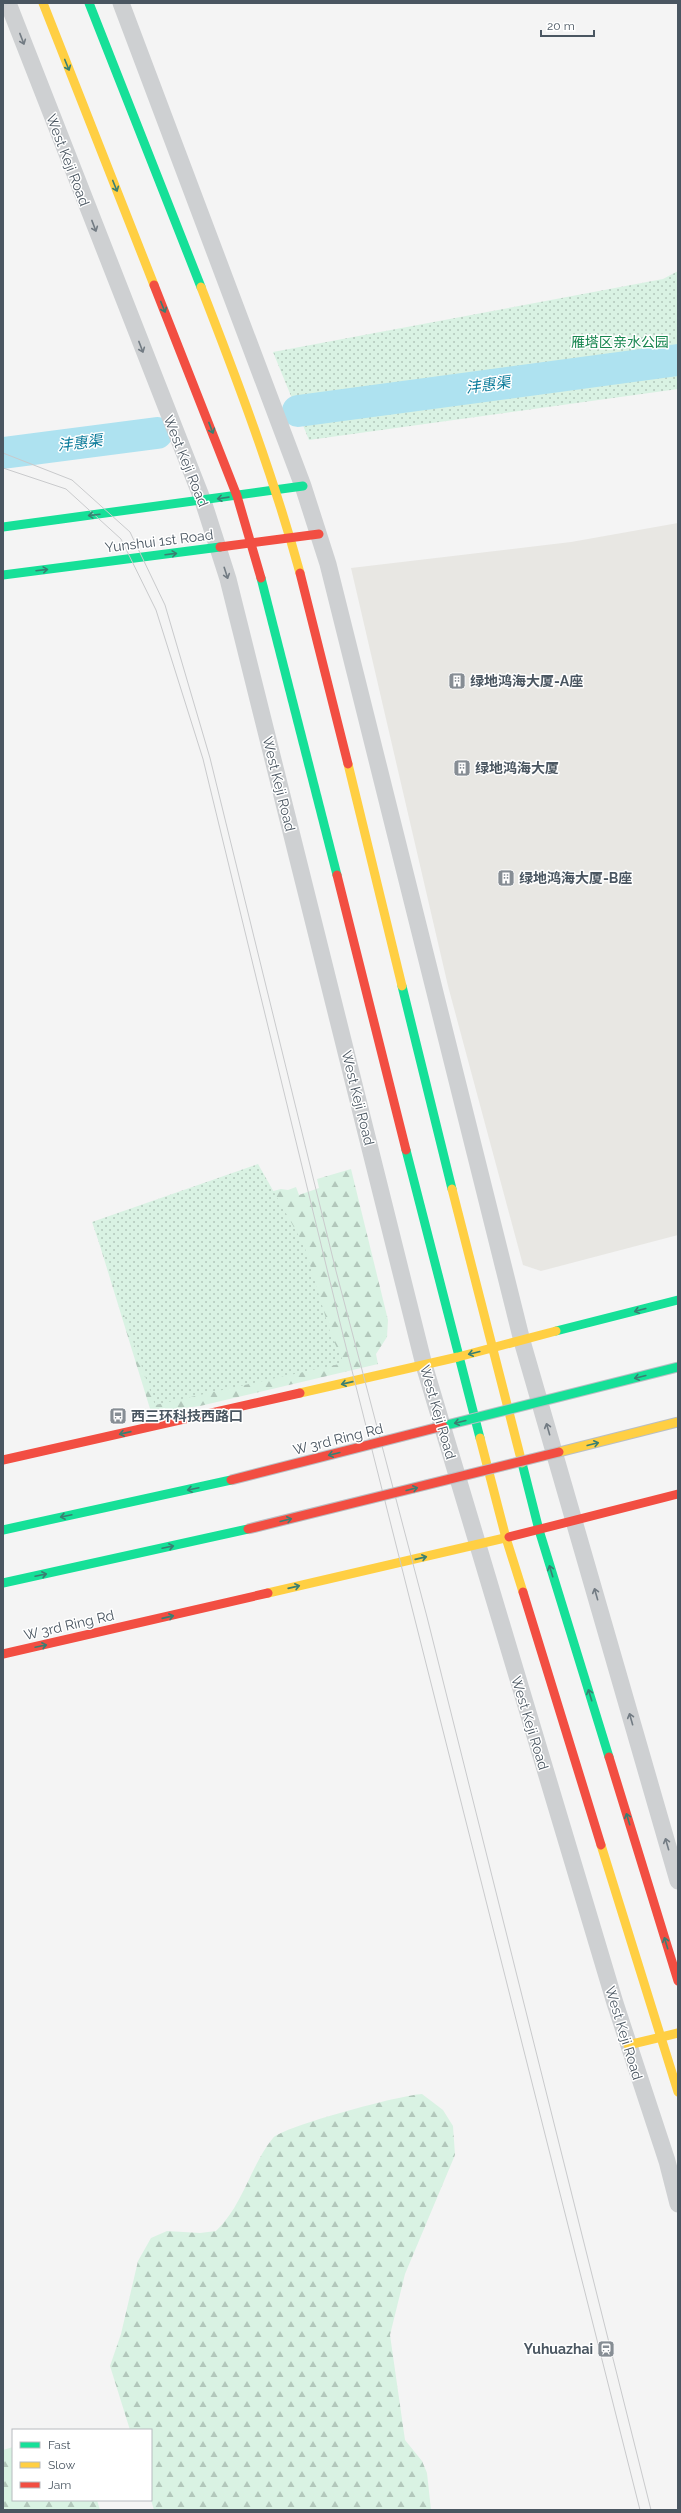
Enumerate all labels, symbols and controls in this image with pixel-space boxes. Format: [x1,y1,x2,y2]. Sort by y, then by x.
scale bar [541,12,594,38]
text: 20 m [547,19,575,33]
one-way arrow [18,33,26,45]
one-way arrow [64,59,72,71]
street label: West Keji Road [43,112,93,208]
one-way arrow [112,180,120,192]
one-way arrow [91,219,99,231]
one-way arrow [160,301,167,313]
park label: 雁塔区亲水公园 [571,334,669,350]
one-way arrow [138,341,146,353]
water label: 沣惠渠 [464,373,514,397]
street label: West Keji Road [160,413,212,509]
one-way arrow [207,421,215,433]
water label: 沣惠渠 [57,431,105,455]
one-way arrow [217,494,230,502]
one-way arrow [88,511,101,519]
street label: Yunshui 1st Road [104,526,214,556]
one-way arrow [164,550,177,558]
one-way arrow [35,566,48,574]
one-way arrow [223,567,231,579]
building icon: 绿地鸿海大厦-A座 [447,671,467,691]
place label: 绿地鸿海大厦-A座 [470,673,583,689]
street label: West Keji Road [259,735,299,833]
building icon: 绿地鸿海大厦 [452,758,472,778]
place label: 绿地鸿海大厦 [475,760,559,776]
building icon: 绿地鸿海大厦-B座 [496,868,516,888]
place label: 绿地鸿海大厦-B座 [519,870,632,886]
street label: West Keji Road [338,1049,378,1147]
one-way arrow [634,1307,647,1315]
one-way arrow [468,1350,481,1358]
street label: West Keji Road [417,1363,459,1461]
one-way arrow [634,1373,647,1381]
one-way arrow [341,1379,354,1387]
bus stop icon: 西三环科技西路口 [108,1406,128,1426]
place label: 西三环科技西路口 [131,1408,243,1424]
one-way arrow [454,1419,467,1426]
street label: W 3rd Ring Rd [291,1420,385,1458]
one-way arrow [544,1423,551,1436]
one-way arrow [119,1429,132,1437]
one-way arrow [586,1439,599,1447]
one-way arrow [328,1451,341,1458]
one-way arrow [405,1484,418,1492]
one-way arrow [186,1485,199,1493]
one-way arrow [59,1513,72,1521]
one-way arrow [279,1516,292,1523]
one-way arrow [161,1542,174,1550]
one-way arrow [414,1553,427,1561]
one-way arrow [547,1564,554,1577]
one-way arrow [34,1570,47,1578]
one-way arrow [288,1583,301,1590]
one-way arrow [592,1588,599,1601]
street label: W 3rd Ring Rd [22,1607,116,1643]
one-way arrow [161,1613,174,1620]
one-way arrow [34,1641,47,1649]
street label: West Keji Road [508,1674,552,1772]
one-way arrow [586,1689,593,1702]
one-way arrow [627,1713,635,1726]
one-way arrow [624,1813,631,1826]
one-way arrow [663,1838,670,1851]
one-way arrow [662,1938,670,1950]
street label: West Keji Road [602,1984,646,2082]
station icon: Yuhuazhai [596,2339,616,2359]
place label: Yuhuazhai [524,2341,593,2357]
legend [12,2429,152,2501]
text: Fast [48,2438,71,2452]
text: Slow [48,2458,75,2472]
text: Jam [48,2478,71,2492]

